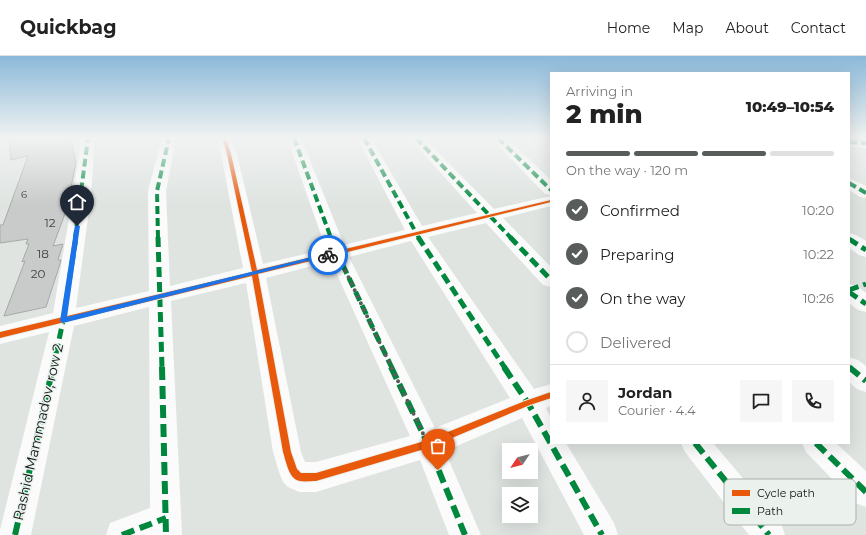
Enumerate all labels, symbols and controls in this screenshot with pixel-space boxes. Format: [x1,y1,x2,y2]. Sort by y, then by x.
text: Quickbag [20,16,116,39]
text: Home [607,19,650,37]
text: Map [672,19,703,37]
text: About [725,19,769,37]
text: Contact [791,19,846,37]
text: Arriving in [566,83,633,99]
text: 10:49–10:54 [746,97,834,116]
text: 2 min [566,98,643,130]
text: On the way · 120 m [566,162,688,178]
pin [60,185,94,226]
house number: 6 [21,188,27,201]
icon: home [66,191,88,213]
icon: check [566,199,588,221]
text: Confirmed [600,201,680,220]
text: 10:20 [802,202,834,218]
house number: 12 [44,215,56,230]
courier [308,235,348,275]
icon: check [566,243,588,265]
icon: bike [317,244,339,266]
text: Preparing [600,245,675,264]
house number: 18 [37,246,49,261]
text: 10:22 [803,246,834,262]
house number: 20 [31,266,45,281]
icon: check [566,287,588,309]
text: On the way [600,289,685,308]
text: 10:26 [803,290,834,306]
text: Delivered [600,333,672,352]
street label: Rashid Mammadov, row 2 [9,342,67,522]
button: person [566,380,608,422]
button: chat [740,380,782,422]
button: phone [792,380,834,422]
text: Jordan [618,383,672,402]
text: Courier · 4.4 [618,402,696,418]
pin [421,429,455,470]
icon: bag [427,435,449,457]
north arrow [502,443,538,479]
map controls [502,443,538,523]
legend [724,479,856,525]
text: Cycle path [757,486,815,500]
button: layers [502,487,538,523]
text: Path [757,504,783,518]

